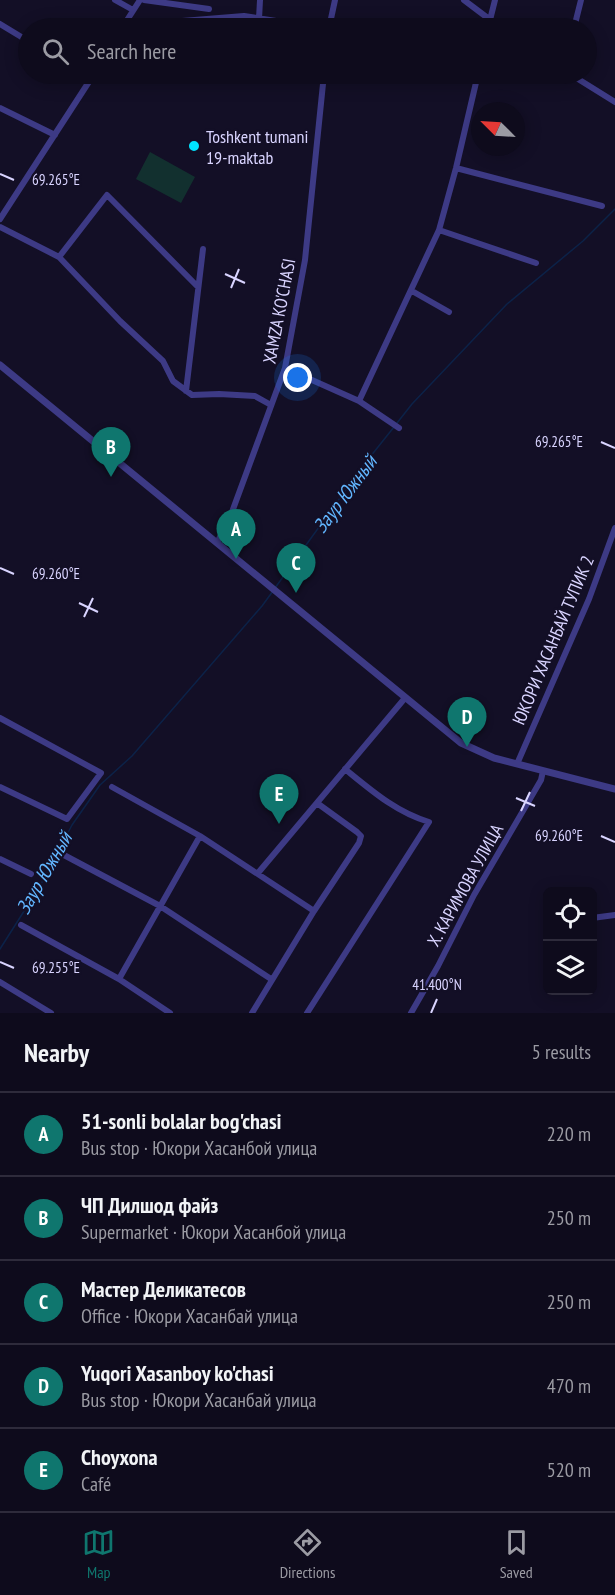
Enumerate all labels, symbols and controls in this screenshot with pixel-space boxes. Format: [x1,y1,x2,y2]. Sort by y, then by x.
search box [18,18,597,84]
icon: search [39,35,72,68]
text: Search here [87,37,176,65]
north arrow [471,102,525,156]
place label: Toshkent tumani 19-maktab [206,125,308,169]
marker: Toshkent tumani 19-maktab [187,139,201,153]
text: 69.265°E [32,170,80,189]
street label: XAMZA KO'CHASI [258,256,300,366]
your location [283,363,312,392]
pin: B [92,428,130,477]
text: 69.265°E [535,432,583,451]
water label: Заур Южный [307,448,384,538]
pin: A [216,510,256,559]
pin: C [276,544,316,593]
street label: ЮКОРИ ХАСАНБАЙ ТУПИК 2 [507,552,599,728]
text: 69.260°E [32,564,80,583]
pin: D [448,698,486,747]
pin: E [260,774,298,824]
street label: Х. КАРИМОВА УЛИЦА [422,819,508,950]
water label: Заур Южный [10,825,79,919]
text: 69.260°E [535,826,583,845]
map controls [543,887,597,995]
button: locate [543,887,597,941]
button: layers [543,941,597,995]
text: 69.255°E [32,958,80,977]
text: 41.400°N [412,975,462,994]
text: Nearby [24,1036,89,1069]
text: 5 results [532,1039,591,1065]
text: 51-sonli bolalar bog'chasi [81,1107,282,1135]
text: A [38,1121,49,1147]
text: 220 m [547,1121,591,1147]
text: Bus stop · Юкори Хасанбой улица [81,1135,317,1161]
text: ЧП Дилшод файз [81,1191,218,1219]
text: B [39,1205,48,1231]
text: 250 m [547,1205,591,1231]
text: Supermarket · Юкори Хасанбой улица [81,1219,346,1245]
text: Мастер Деликатесов [81,1275,246,1303]
text: C [39,1289,48,1315]
text: 250 m [547,1289,591,1315]
text: Office · Юкори Хасанбай улица [81,1303,298,1329]
text: Yuqori Xasanboy ko'chasi [81,1359,274,1387]
text: D [38,1373,49,1399]
text: 470 m [547,1373,591,1399]
text: Bus stop · Юкори Хасанбай улица [81,1387,317,1413]
text: Choyxona [81,1443,158,1471]
text: E [39,1457,48,1483]
text: 520 m [547,1457,591,1483]
text: Café [81,1471,111,1497]
tab: Map [82,1526,115,1582]
tab: Directions [280,1526,335,1582]
tab: Saved [500,1526,533,1582]

